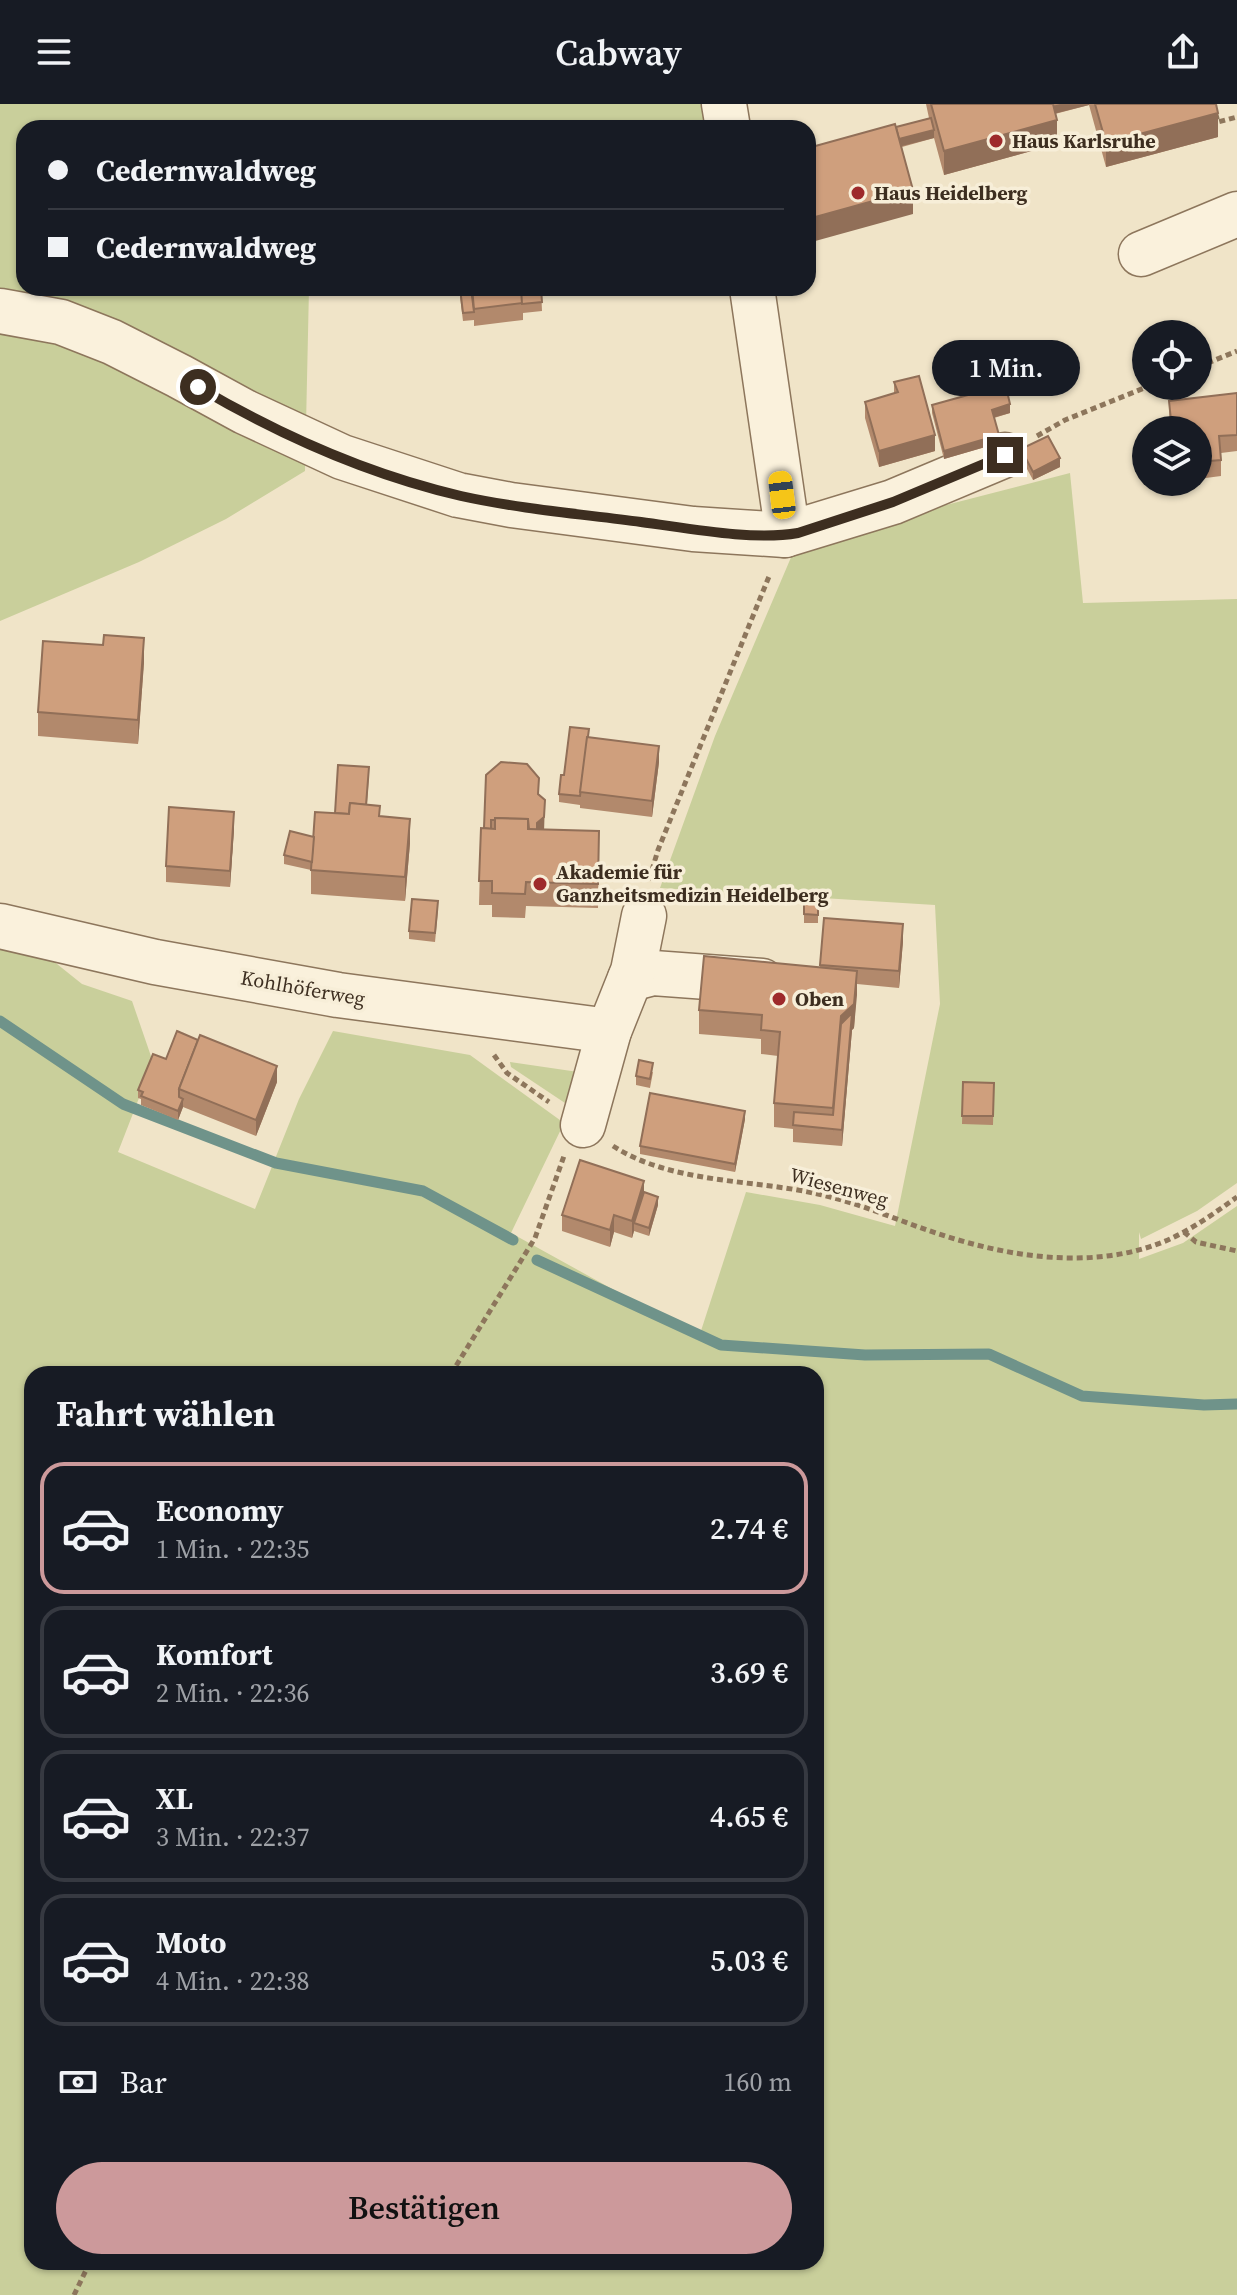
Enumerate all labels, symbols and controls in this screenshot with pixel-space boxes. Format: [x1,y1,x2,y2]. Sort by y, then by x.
text: Cabway [555,28,682,77]
icon: menu [32,30,76,74]
icon: share [1161,30,1205,74]
place label: Haus Karlsruhe [1012,127,1156,155]
marker: Haus Karlsruhe [987,132,1005,150]
text: Cedernwaldweg [96,150,316,191]
place label: Haus Heidelberg [874,179,1028,207]
marker: Haus Heidelberg [849,184,867,202]
text: Cedernwaldweg [96,227,316,268]
map controls [1132,320,1212,496]
button: locate [1132,320,1212,400]
callout: 1 Min. [931,339,1079,395]
text: 1 Min. [969,350,1043,386]
route start [180,369,216,405]
button: layers [1132,416,1212,496]
route end [987,437,1023,473]
car [767,470,797,520]
place label: Akademie für Ganzheitsmedizin Heidelberg [556,858,829,909]
marker: Akademie für Ganzheitsmedizin Heidelberg [531,875,549,893]
street label: Kohlhöferweg [239,963,367,1013]
place label: Oben [795,985,844,1013]
marker: Oben [770,990,788,1008]
street label: Wiesenweg [787,1160,891,1214]
text: Fahrt wählen [56,1389,275,1438]
text: Economy [156,1490,284,1531]
icon: car [60,1492,132,1564]
text: 2.74 € [710,1508,788,1549]
text: 1 Min. · 22:35 [156,1531,310,1567]
text: Komfort [156,1634,273,1675]
icon: car [60,1636,132,1708]
text: 3.69 € [710,1652,788,1693]
text: 2 Min. · 22:36 [156,1675,310,1711]
text: XL [156,1778,193,1819]
icon: car [60,1780,132,1852]
text: 4.65 € [710,1796,788,1837]
text: 3 Min. · 22:37 [156,1819,310,1855]
text: Moto [156,1922,227,1963]
icon: car [60,1924,132,1996]
text: 5.03 € [710,1940,788,1981]
text: 4 Min. · 22:38 [156,1963,310,1999]
icon: cash [56,2060,100,2104]
text: Bar [120,2062,167,2103]
text: 160 m [724,2064,792,2100]
button: Bestätigen [56,2162,792,2254]

